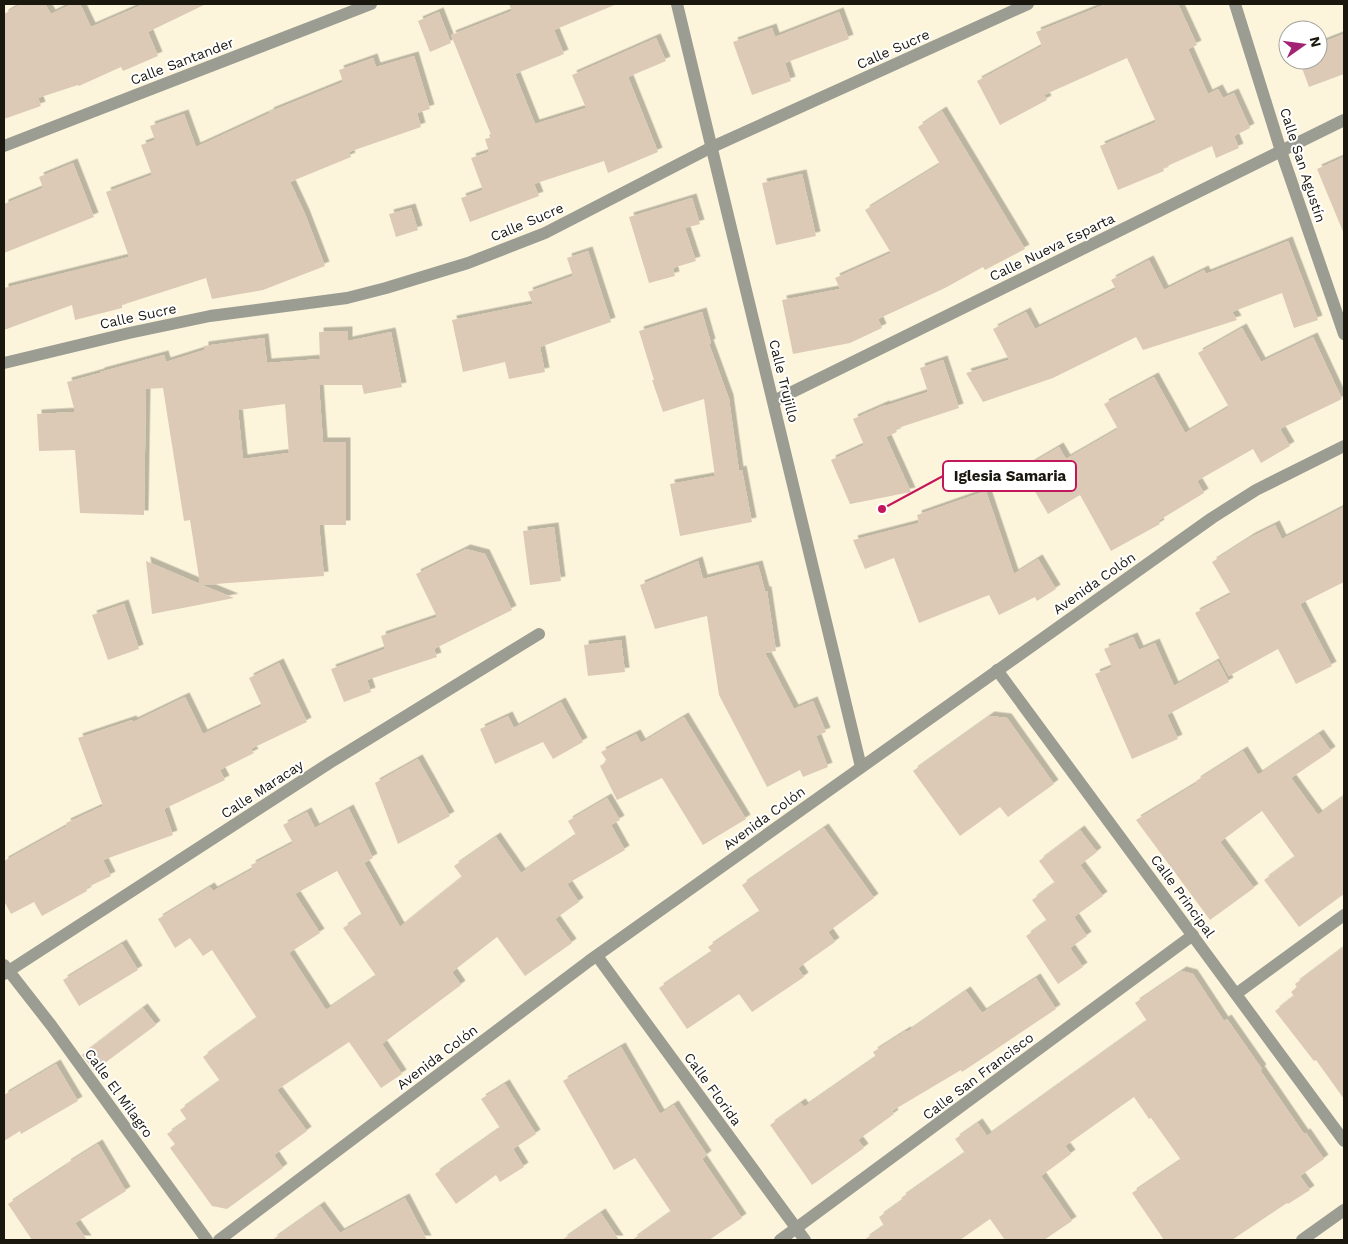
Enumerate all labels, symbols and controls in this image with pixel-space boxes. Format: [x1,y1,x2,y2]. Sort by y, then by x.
north arrow [1278,20,1328,70]
street label: Calle Sucre [854,26,932,72]
street label: Calle Santander [128,34,236,88]
text: N [1307,35,1325,49]
street label: Calle San Agustín [1277,106,1329,224]
street label: Calle Sucre [488,199,566,245]
street label: Calle Nueva Esparta [987,210,1117,284]
street label: Calle Sucre [98,300,178,332]
street label: Calle Trujillo [766,338,802,424]
callout: Iglesia Samaria [943,461,1076,491]
text: Iglesia Samaria [954,467,1067,485]
street label: Avenida Colón [1050,549,1138,617]
street label: Calle Maracay [218,756,307,822]
street label: Avenida Colón [720,783,808,853]
street label: Calle Principal [1148,852,1219,941]
street label: Avenida Colón [393,1021,481,1093]
street label: Calle San Francisco [920,1029,1036,1123]
street label: Calle El Milagro [81,1046,157,1140]
street label: Calle Florida [681,1049,745,1129]

